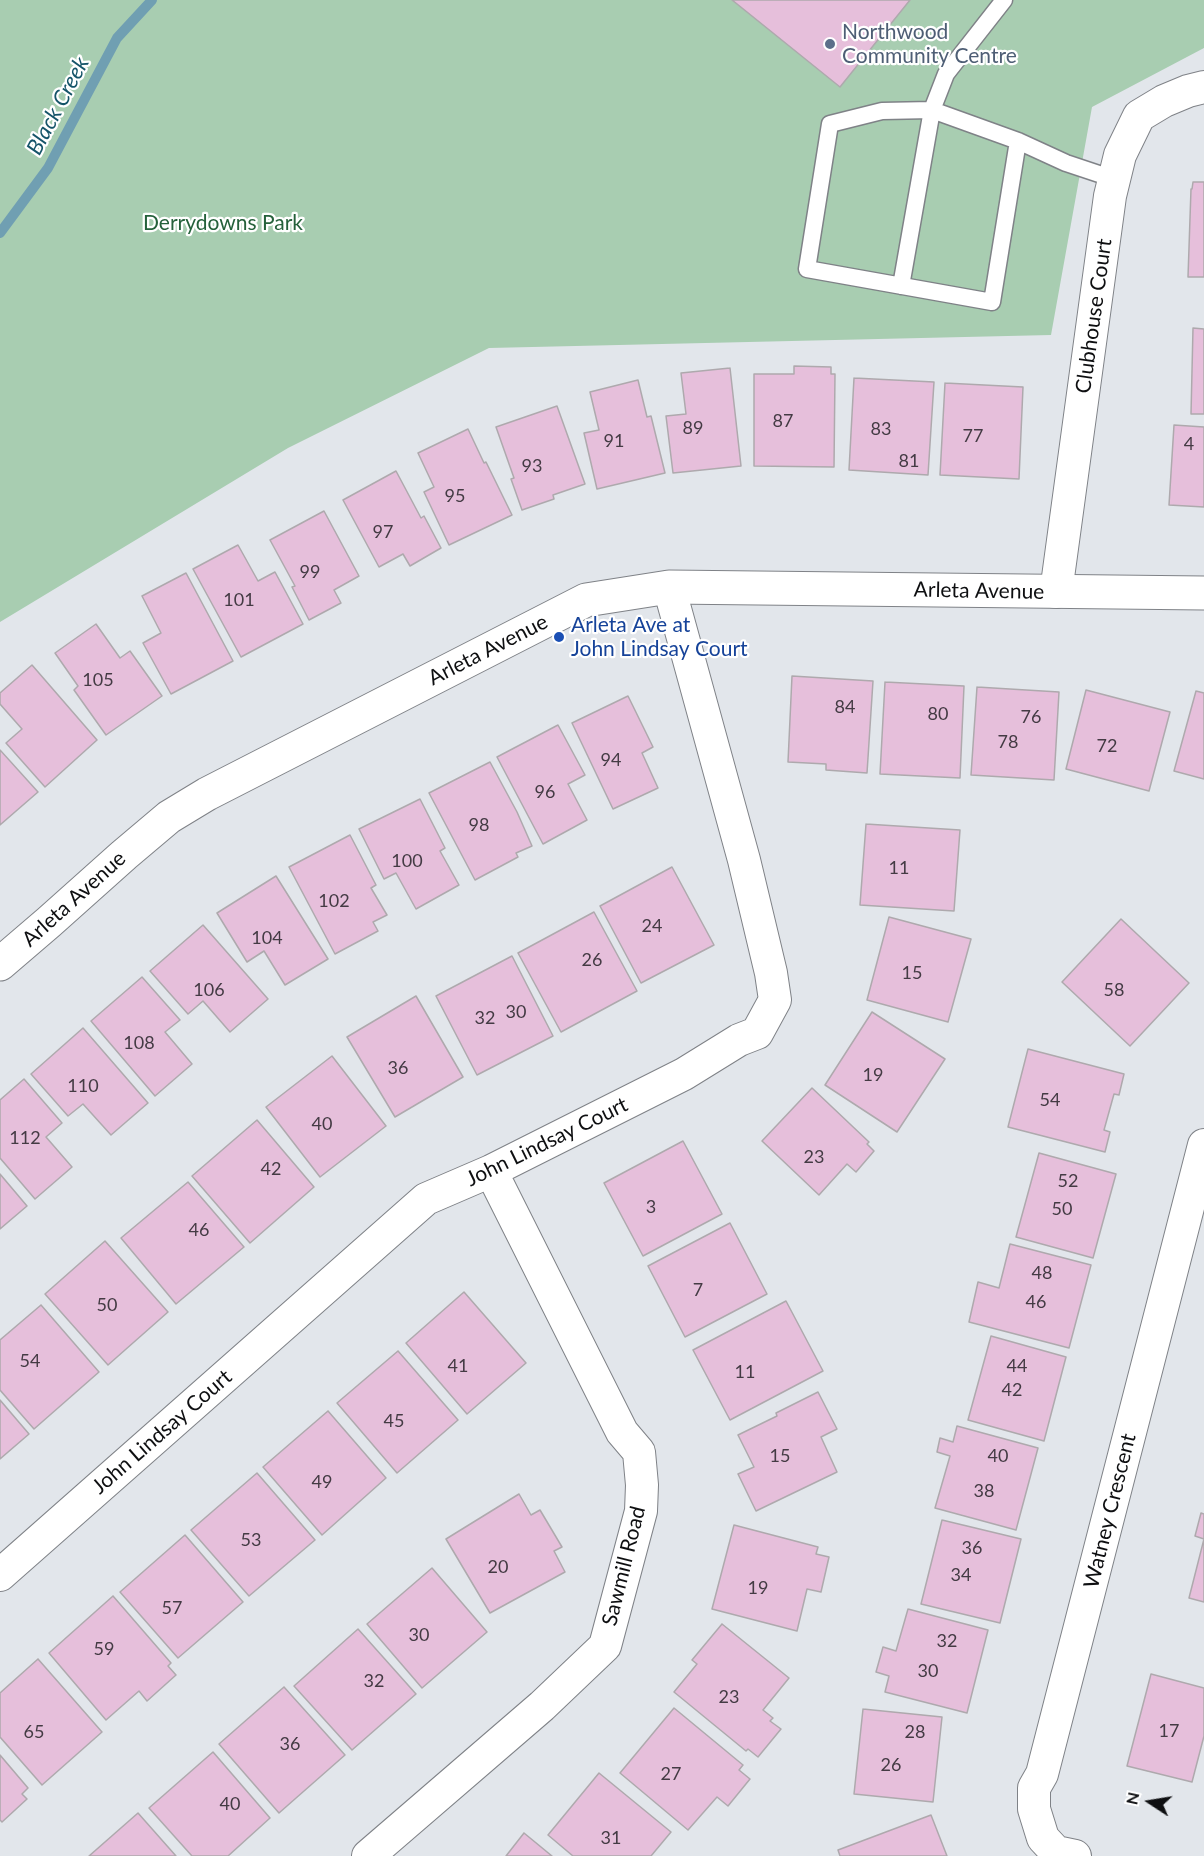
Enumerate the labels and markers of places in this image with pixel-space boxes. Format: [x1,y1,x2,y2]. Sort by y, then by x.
place label: Northwood Community Centre [842,19,1017,69]
marker: Northwood Community Centre [823,37,837,51]
place label: Arleta Ave at John Lindsay Court [571,612,748,662]
marker: Arleta Ave at John Lindsay Court [552,630,566,644]

